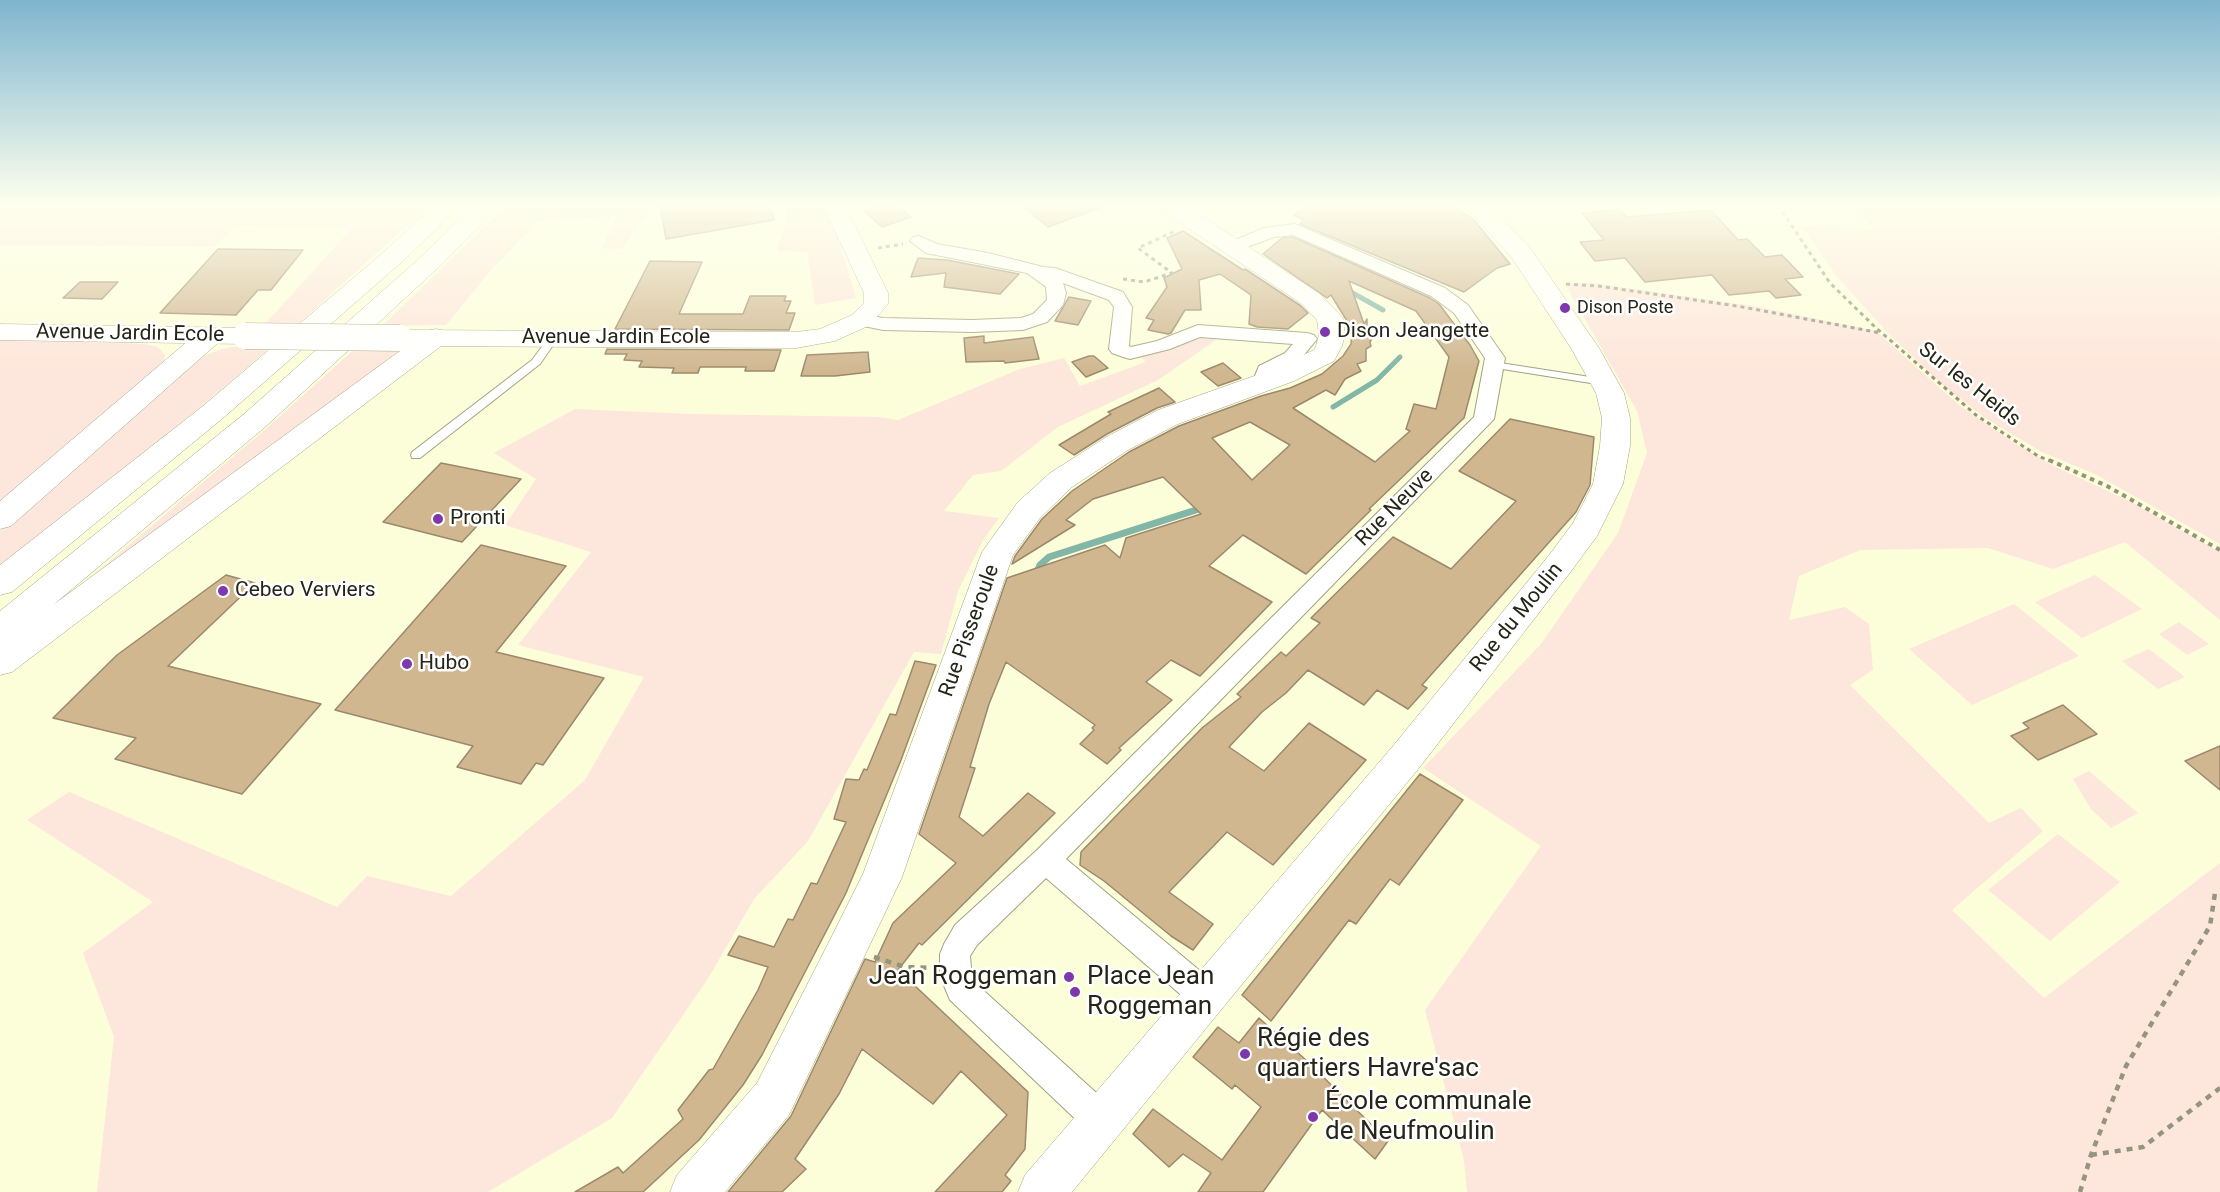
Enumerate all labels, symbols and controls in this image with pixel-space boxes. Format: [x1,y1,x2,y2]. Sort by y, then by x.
place label: Dison Poste [1577,297,1673,319]
marker: Dison Poste [1558,301,1572,315]
place label: Dison Jeangette [1337,319,1489,345]
street label: Avenue Jardin Ecole [36,320,224,348]
street label: Avenue Jardin Ecole [522,325,710,351]
marker: Dison Jeangette [1318,325,1332,339]
street label: Sur les Heids [1913,337,2025,433]
street label: Rue Neuve [1351,464,1439,552]
place label: Pronti [450,506,506,532]
marker: Pronti [431,512,445,526]
street label: Rue du Moulin [1465,558,1569,678]
street label: Rue Pisseroule [934,562,1006,700]
place label: Cebeo Verviers [235,578,376,604]
marker: Cebeo Verviers [216,584,230,598]
place label: Hubo [419,651,469,677]
marker: Hubo [400,657,414,671]
place label: Jean Roggeman [869,961,1057,993]
place label: Place Jean Roggeman [1087,961,1214,1023]
marker: Jean Roggeman [1062,970,1076,984]
marker: Place Jean Roggeman [1068,985,1082,999]
place label: Régie des quartiers Havre'sac [1257,1023,1479,1084]
marker: Régie des quartiers Havre'sac [1238,1047,1252,1061]
place label: École communale de Neufmoulin [1325,1086,1532,1148]
marker: École communale de Neufmoulin [1306,1110,1320,1124]

